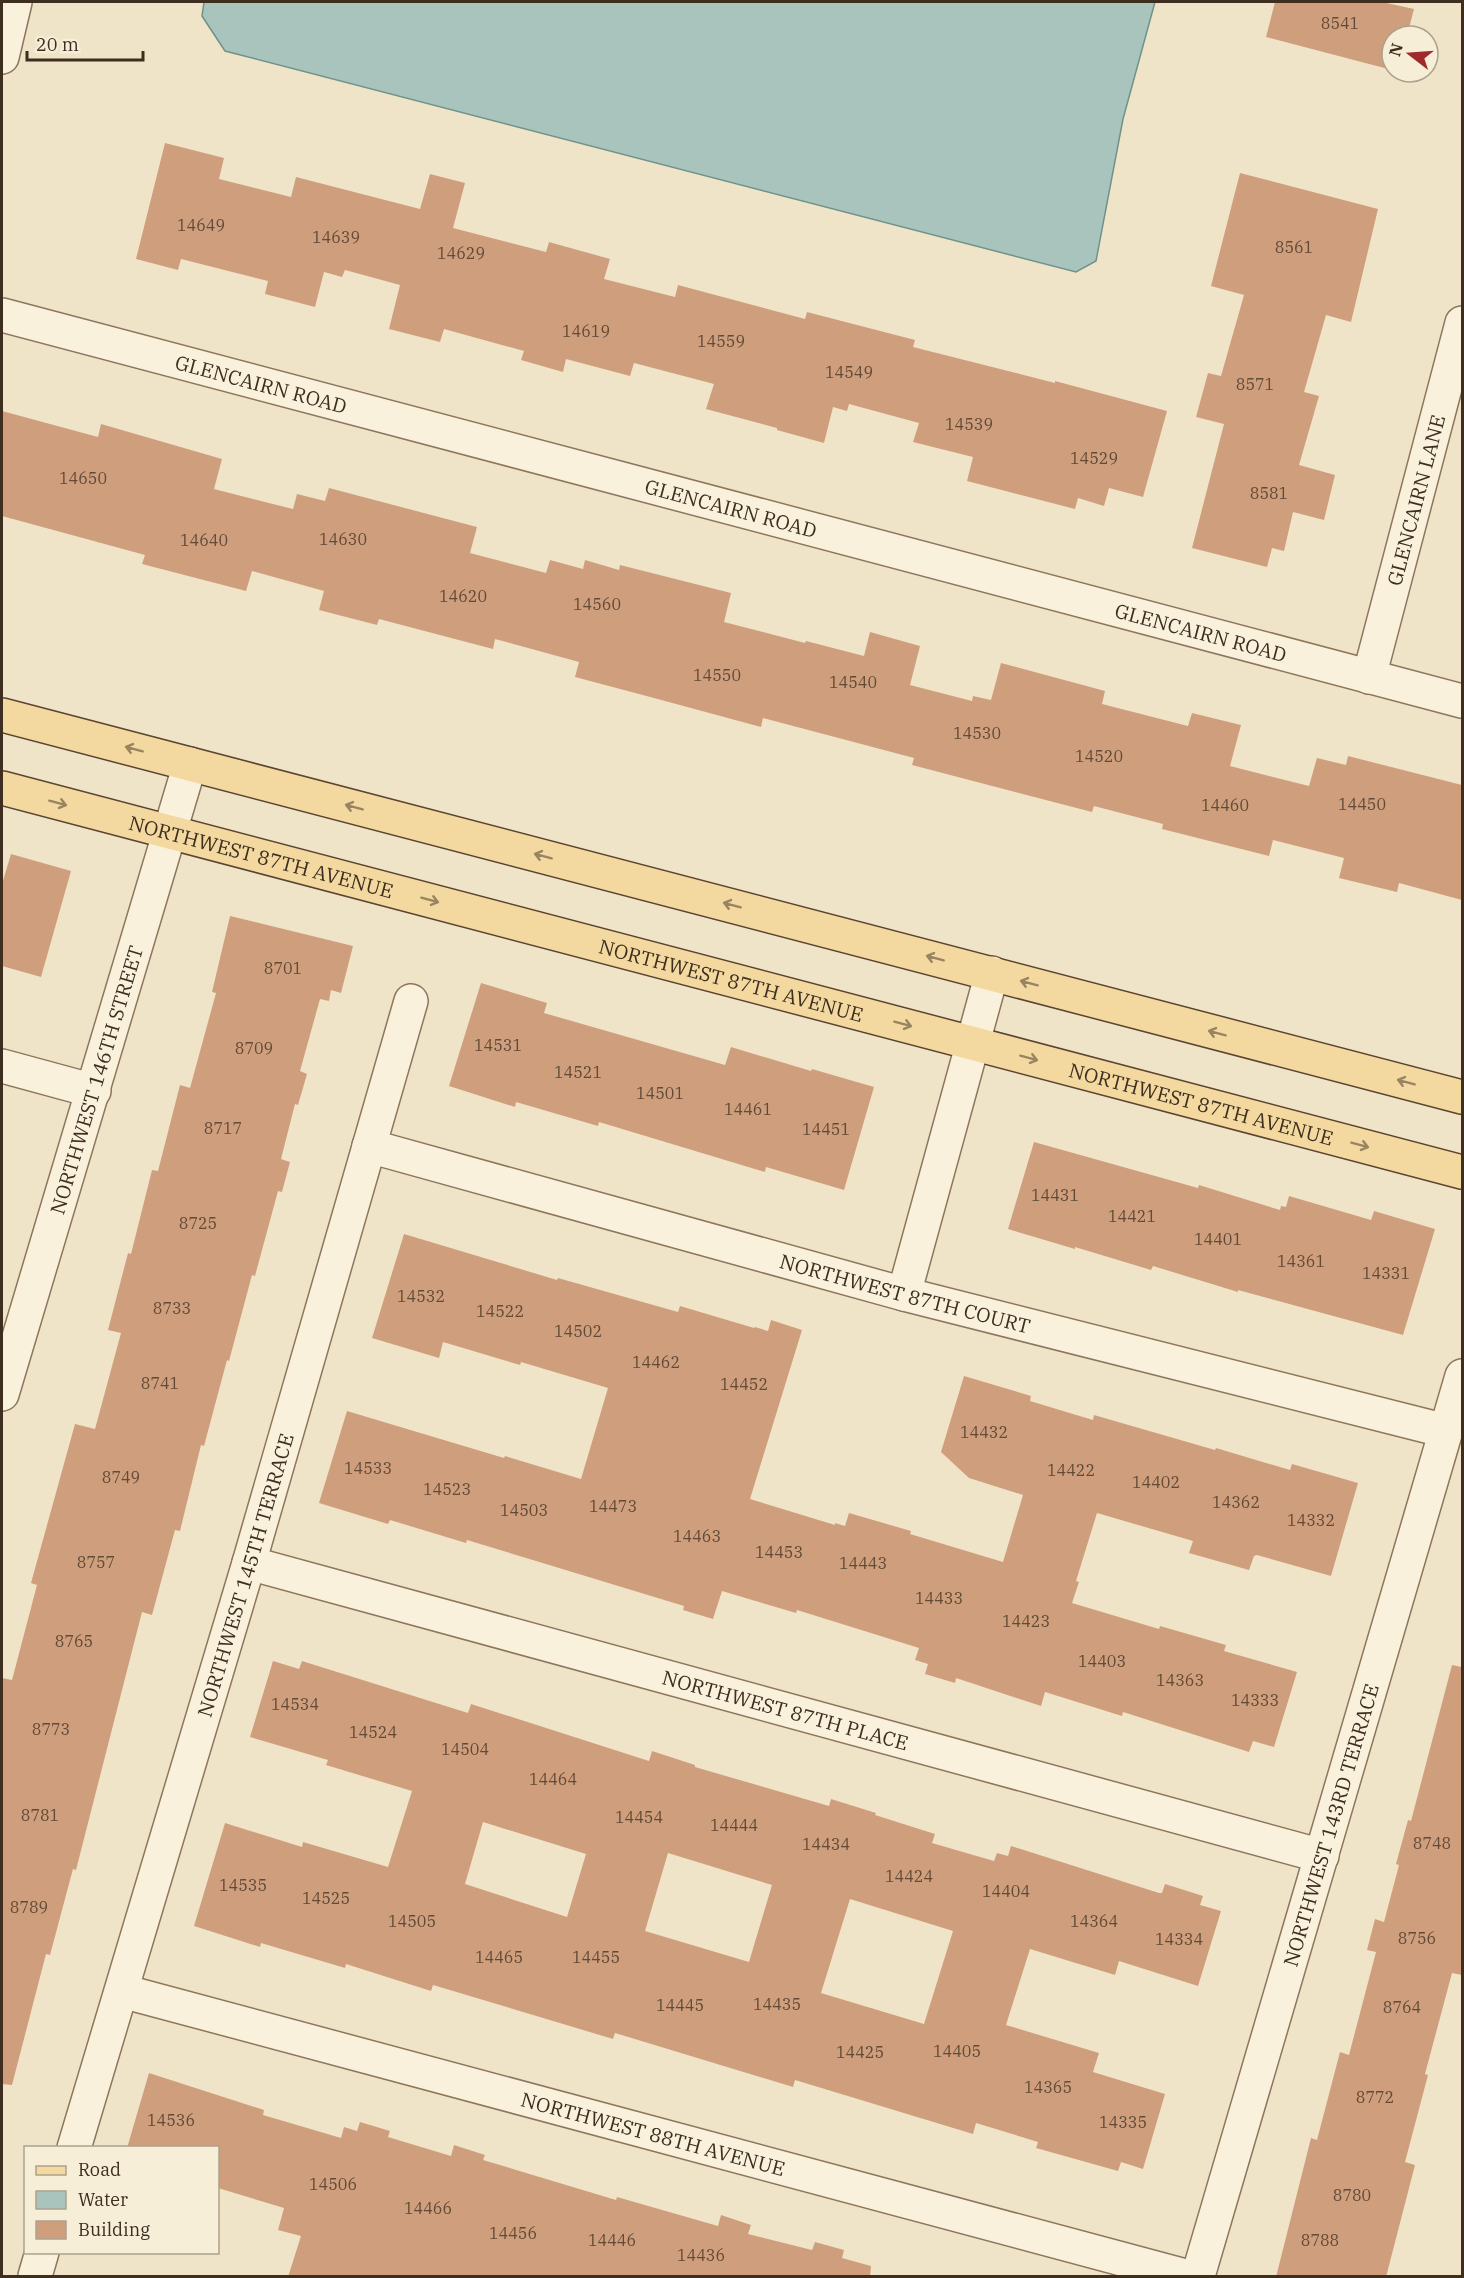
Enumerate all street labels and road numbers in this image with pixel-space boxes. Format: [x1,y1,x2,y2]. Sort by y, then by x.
street label: GLENCAIRN ROAD [172,348,350,419]
street label: GLENCAIRN LANE [1380,412,1451,589]
street label: GLENCAIRN ROAD [642,472,820,543]
street label: GLENCAIRN ROAD [1112,596,1290,668]
street label: NORTHWEST 87TH AVENUE [126,808,396,904]
street label: NORTHWEST 87TH AVENUE [596,932,866,1027]
street label: NORTHWEST 146TH STREET [43,942,149,1217]
street label: NORTHWEST 87TH AVENUE [1066,1056,1336,1151]
street label: NORTHWEST 87TH COURT [777,1247,1033,1339]
street label: NORTHWEST 145TH TERRACE [190,1430,299,1720]
street label: NORTHWEST 87TH PLACE [659,1663,911,1756]
street label: NORTHWEST 143RD TERRACE [1276,1680,1385,1970]
street label: NORTHWEST 88TH AVENUE [518,2085,788,2182]

